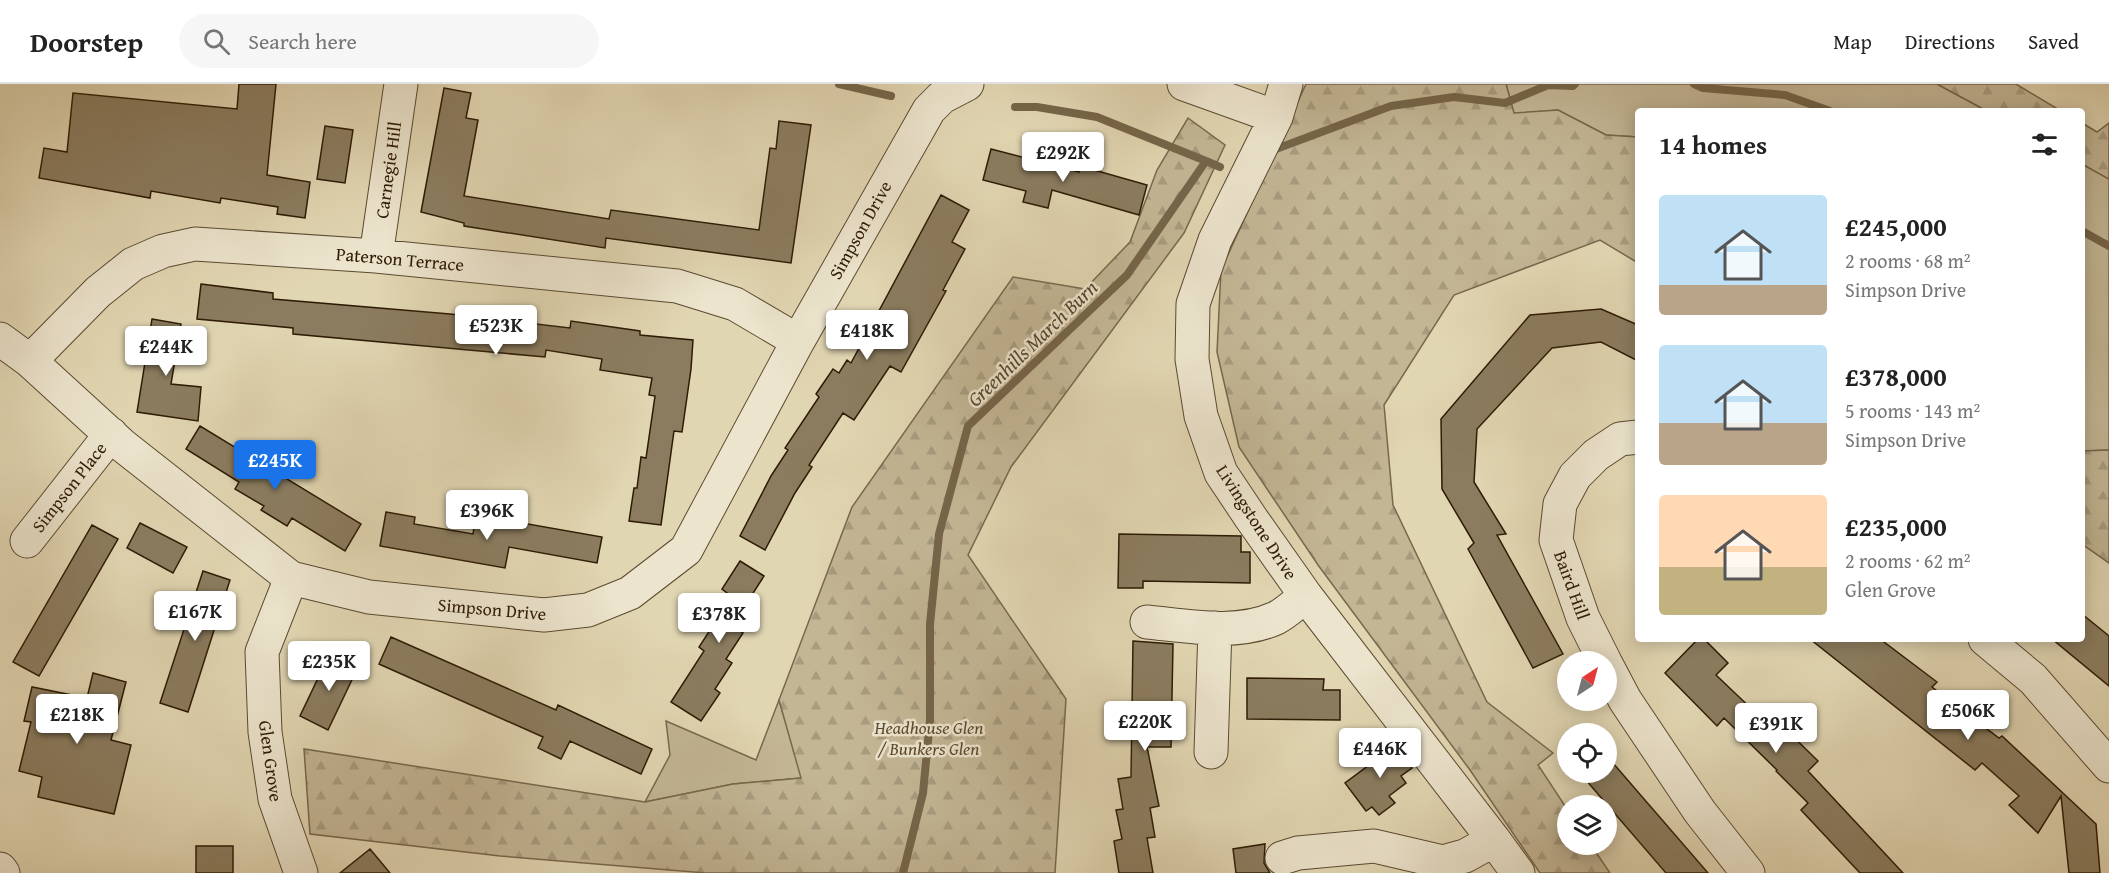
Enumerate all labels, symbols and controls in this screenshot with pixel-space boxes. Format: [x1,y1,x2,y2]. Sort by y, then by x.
search box [179,14,599,68]
text: Doorstep [30,21,143,62]
icon: search [200,25,233,58]
text: Search here [248,25,357,57]
text: Map [1833,26,1872,57]
text: Directions [1905,26,1995,57]
text: Saved [2028,26,2079,57]
street label: Carnegie Hill [368,120,408,220]
text: 14 homes [1659,125,1767,164]
icon: filters [2028,128,2061,161]
pin: £292K [1021,132,1105,183]
text: £292K [1036,137,1090,166]
street label: Simpson Drive [822,176,898,284]
text: £245,000 [1845,207,1947,246]
icon: home [1707,219,1779,291]
street label: Paterson Terrace [335,240,465,278]
text: 2 rooms · 68 m² [1845,246,1971,275]
water label: Greenhills March Burn [960,273,1104,413]
text: Simpson Drive [1845,275,1966,304]
pin: £523K [454,305,538,356]
text: £523K [469,310,523,339]
pin: £418K [825,310,909,361]
text: £418K [840,315,894,344]
pin: £244K [124,326,208,377]
text: £244K [139,331,193,360]
text: £378,000 [1845,357,1947,396]
icon: home [1707,369,1779,441]
text: 5 rooms · 143 m² [1845,396,1980,425]
text: Simpson Drive [1845,425,1966,454]
street label: Simpson Place [25,436,113,538]
pin: £245K [233,440,317,491]
text: £245K [248,445,302,474]
street label: Livingstone Drive [1210,459,1304,585]
pin: £396K [445,490,529,541]
text: £396K [460,495,514,524]
text: £235,000 [1845,507,1947,546]
icon: home [1707,519,1779,591]
text: 2 rooms · 62 m² [1845,546,1971,575]
street label: Baird Hill [1547,547,1597,623]
text: Glen Grove [1845,575,1936,604]
pin: £167K [153,591,237,642]
street label: Simpson Drive [437,591,547,627]
pin: £378K [677,593,761,644]
text: £167K [168,596,222,625]
text: £378K [692,598,746,627]
pin: £235K [287,641,371,692]
text: £235K [302,646,356,675]
north arrow [1557,651,1617,711]
map controls [1557,651,1617,855]
pin: £506K [1926,690,2010,741]
pin: £218K [35,694,119,745]
text: £506K [1941,695,1995,724]
text: £218K [50,699,104,728]
pin: £220K [1103,701,1187,752]
pin: £391K [1734,703,1818,754]
text: £220K [1118,706,1172,735]
text: £391K [1749,708,1803,737]
park label: Headhouse Glen / Bunkers Glen [874,714,983,762]
street label: Glen Grove [252,719,290,803]
button: locate [1557,723,1617,783]
pin: £446K [1338,728,1422,779]
text: £446K [1353,733,1407,762]
button: layers [1557,795,1617,855]

